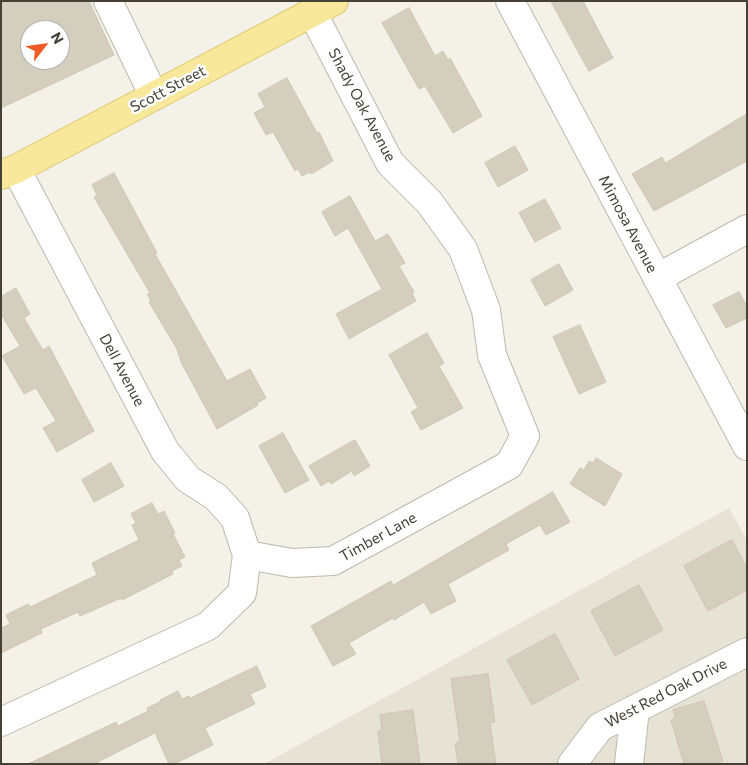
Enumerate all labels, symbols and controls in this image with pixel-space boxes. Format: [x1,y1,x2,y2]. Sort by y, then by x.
north arrow [20,20,70,70]
text: N [48,29,68,47]
street label: Shady Oak Avenue [325,45,399,165]
street label: Scott Street [127,62,209,116]
street label: Mimosa Avenue [595,172,661,276]
street label: Dell Avenue [95,331,149,409]
street label: Timber Lane [336,508,420,566]
street label: West Red Oak Drive [602,654,730,732]

